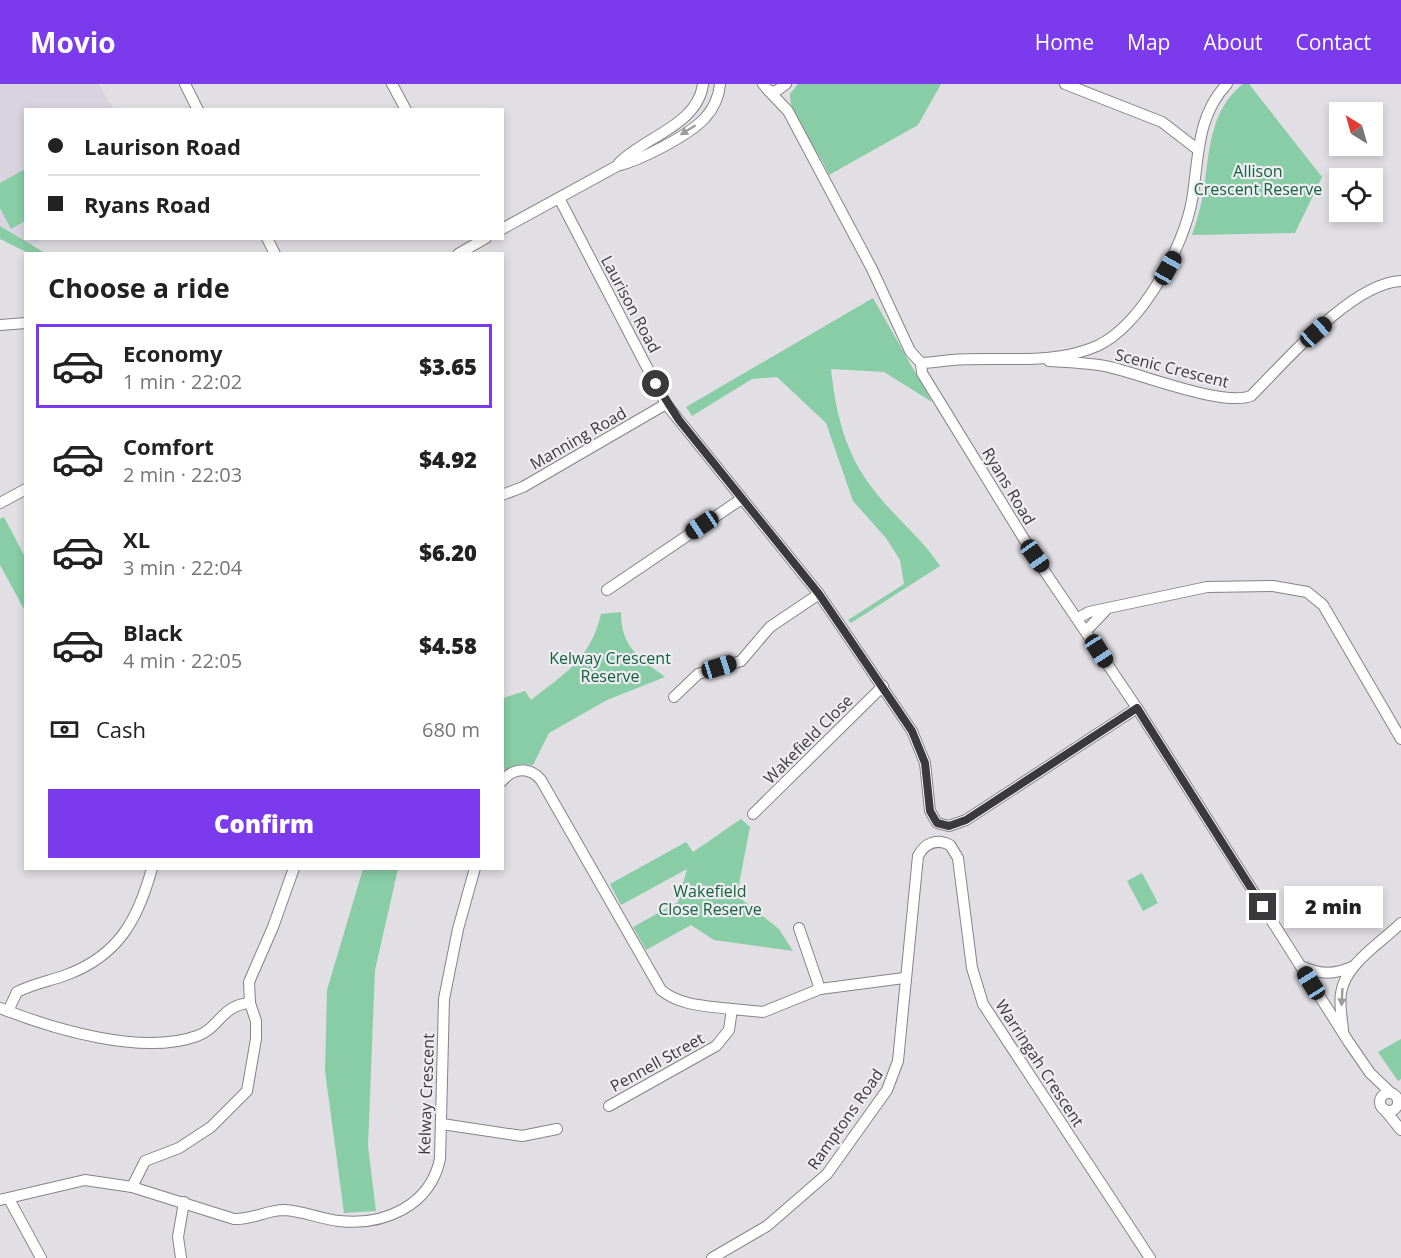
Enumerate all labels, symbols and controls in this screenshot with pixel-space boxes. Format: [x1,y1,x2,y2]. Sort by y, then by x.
text: Movio [30,23,116,61]
text: Home [1035,28,1094,56]
text: Map [1127,28,1170,56]
text: About [1203,28,1263,56]
text: Contact [1296,28,1371,56]
north arrow [1329,102,1383,156]
map controls [1329,102,1383,222]
one-way arrow [680,125,696,136]
text: Laurison Road [84,131,241,161]
park label: Allison Crescent Reserve [1194,160,1322,200]
button: locate [1329,168,1383,222]
text: Ryans Road [84,189,211,219]
car [1151,248,1185,288]
street label: Laurison Road [596,252,666,356]
text: Choose a ride [48,269,230,306]
car [1297,313,1335,351]
text: Economy [123,338,222,368]
icon: car [51,339,105,393]
street label: Scenic Crescent [1113,343,1231,393]
text: $3.65 [419,351,477,381]
text: 1 min · 22:02 [123,368,242,395]
route start [642,370,669,397]
street label: Manning Road [526,402,630,474]
text: Comfort [123,431,214,461]
icon: car [51,432,105,486]
street label: Ryans Road [977,443,1041,529]
text: $4.92 [419,444,477,474]
text: 2 min · 22:03 [123,461,242,488]
car [682,507,722,543]
text: XL [123,524,150,554]
icon: car [51,525,105,579]
car [1017,536,1053,576]
text: $6.20 [419,537,477,567]
text: 3 min · 22:04 [123,554,242,581]
text: Black [123,617,183,647]
icon: car [51,618,105,672]
text: $4.58 [419,630,477,660]
car [1082,631,1116,671]
text: 4 min · 22:05 [123,647,242,674]
park label: Kelway Crescent Reserve [549,647,671,687]
car [699,653,739,681]
street label: Wakefield Close [759,690,857,788]
icon: cash [48,713,81,746]
text: Cash [96,714,146,744]
text: 680 m [422,716,480,743]
button: Confirm [48,789,480,858]
park label: Wakefield Close Reserve [658,880,762,920]
callout: 2 min [1284,886,1383,928]
route end [1249,893,1276,920]
text: 2 min [1305,893,1362,920]
car [1294,963,1328,1003]
one-way arrow [1337,988,1346,1007]
street label: Warringah Crescent [991,995,1090,1131]
street label: Pennell Street [606,1027,708,1097]
street label: Kelway Crescent [413,1033,439,1155]
street label: Ramptons Road [802,1064,888,1174]

